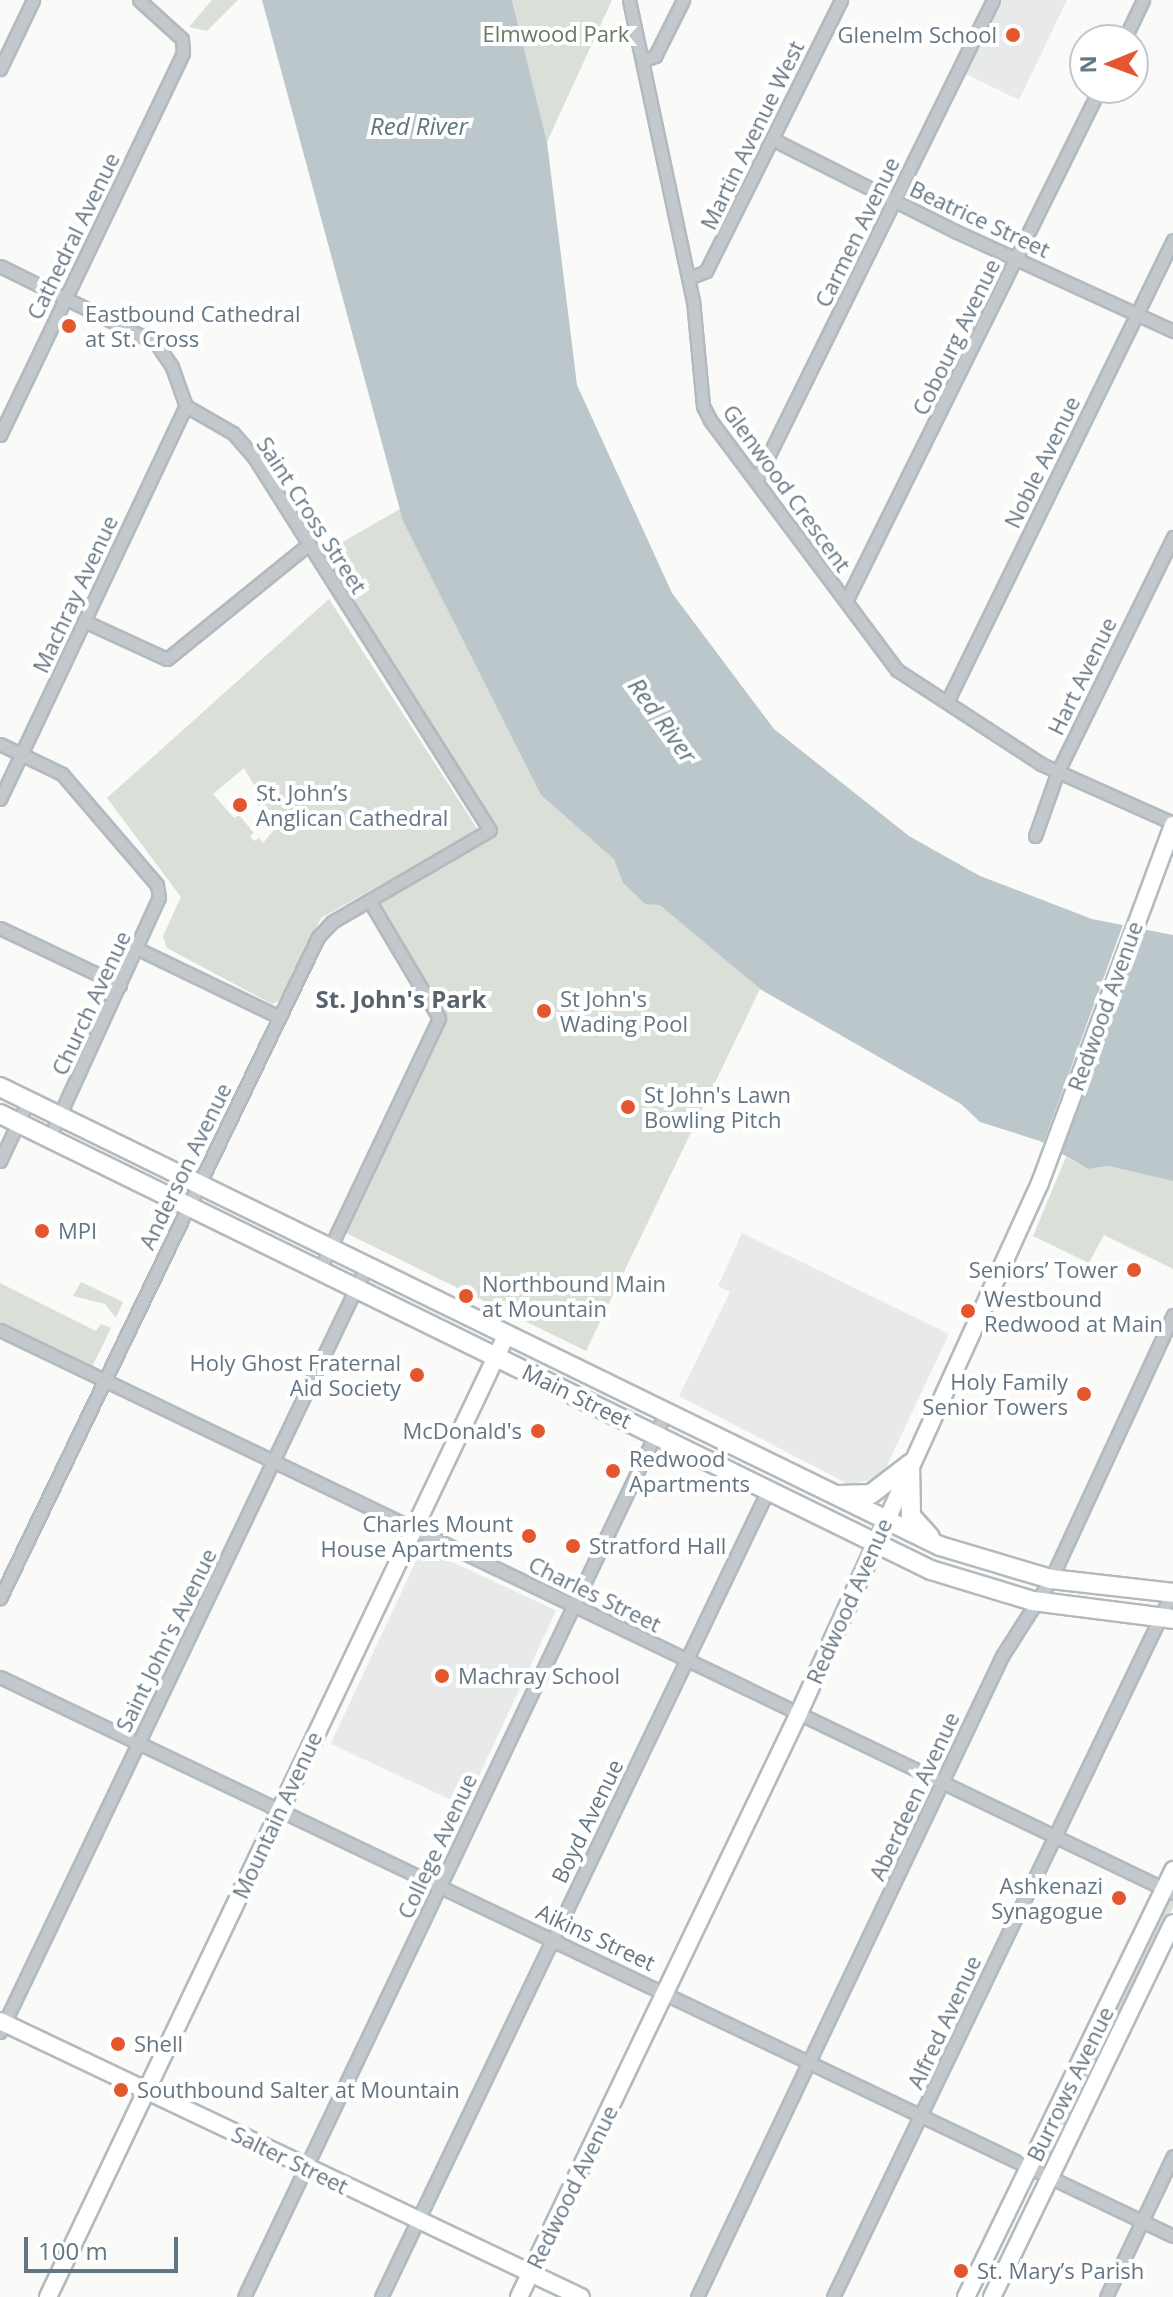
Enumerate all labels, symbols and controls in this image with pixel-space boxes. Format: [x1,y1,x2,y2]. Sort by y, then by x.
park label: Elmwood Park [483,21,629,47]
place label: Glenelm School [838,22,997,48]
north arrow [1069,24,1149,104]
marker: Glenelm School [1004,26,1022,44]
street label: Martin Avenue West [695,36,809,234]
text: N [1072,55,1102,74]
water label: Red River [370,112,468,140]
street label: Cathedral Avenue [21,148,125,324]
street label: Carmen Avenue [809,153,905,311]
street label: Beatrice Street [906,175,1054,263]
street label: Cobourg Avenue [907,255,1005,419]
place label: Eastbound Cathedral at St. Cross [85,300,301,352]
marker: Eastbound Cathedral at St. Cross [60,317,78,335]
street label: Noble Avenue [999,392,1085,532]
street label: Glenwood Crescent [718,399,856,577]
street label: Saint Cross Street [252,432,372,598]
street label: Machray Avenue [27,511,123,677]
street label: Hart Avenue [1042,613,1122,739]
water label: Red River [623,672,703,768]
place label: St. John’s Anglican Cathedral [256,779,448,830]
marker: St. John’s Anglican Cathedral [231,796,249,814]
street label: Redwood Avenue [1062,918,1148,1094]
street label: Church Avenue [46,927,136,1079]
district label: St. John's Park [316,985,486,1013]
place label: St John's Wading Pool [560,985,688,1036]
marker: St John's Wading Pool [535,1002,553,1020]
street label: Anderson Avenue [133,1079,237,1253]
place label: St John's Lawn Bowling Pitch [644,1081,791,1132]
marker: St John's Lawn Bowling Pitch [619,1098,637,1116]
place label: MPI [58,1218,97,1244]
marker: MPI [33,1222,51,1240]
place label: Seniors’ Tower [969,1257,1118,1283]
marker: Seniors’ Tower [1125,1261,1143,1279]
place label: Northbound Main at Mountain [482,1270,666,1322]
place label: Westbound Redwood at Main [984,1285,1163,1336]
marker: Northbound Main at Mountain [457,1287,475,1305]
marker: Westbound Redwood at Main [959,1302,977,1320]
place label: Holy Ghost Fraternal Aid Society [189,1349,401,1400]
street label: Main Street [518,1358,636,1434]
marker: Holy Ghost Fraternal Aid Society [408,1366,426,1384]
place label: Holy Family Senior Towers [922,1368,1068,1420]
marker: Holy Family Senior Towers [1075,1385,1093,1403]
place label: McDonald's [402,1418,522,1444]
marker: McDonald's [529,1422,547,1440]
place label: Redwood Apartments [629,1445,750,1496]
marker: Redwood Apartments [604,1462,622,1480]
place label: Charles Mount House Apartments [321,1510,513,1562]
street label: Redwood Avenue [801,1514,897,1688]
marker: Charles Mount House Apartments [520,1527,538,1545]
place label: Stratford Hall [589,1533,726,1559]
marker: Stratford Hall [564,1537,582,1555]
street label: Saint John's Avenue [110,1544,222,1736]
street label: Charles Street [524,1551,666,1637]
place label: Machray School [458,1663,620,1689]
marker: Machray School [433,1667,451,1685]
street label: Aberdeen Avenue [863,1708,965,1884]
street label: Mountain Avenue [227,1727,327,1903]
street label: Boyd Avenue [546,1755,628,1887]
street label: College Avenue [392,1769,482,1923]
place label: Ashkenazi Synagogue [991,1872,1103,1924]
marker: Ashkenazi Synagogue [1110,1889,1128,1907]
street label: Aikins Street [533,1898,659,1976]
street label: Alfred Avenue [902,1951,986,2093]
street label: Burrows Avenue [1021,2002,1119,2166]
place label: Shell [134,2031,183,2057]
marker: Shell [109,2035,127,2053]
place label: Southbound Salter at Mountain [137,2077,460,2103]
marker: Southbound Salter at Mountain [112,2081,130,2099]
street label: Redwood Avenue [521,2101,623,2273]
street label: Salter Street [228,2120,352,2200]
scale bar [28,2221,182,2271]
text: 100 m [38,2234,108,2267]
place label: St. Mary’s Parish [977,2258,1144,2284]
marker: St. Mary’s Parish [952,2262,970,2280]

